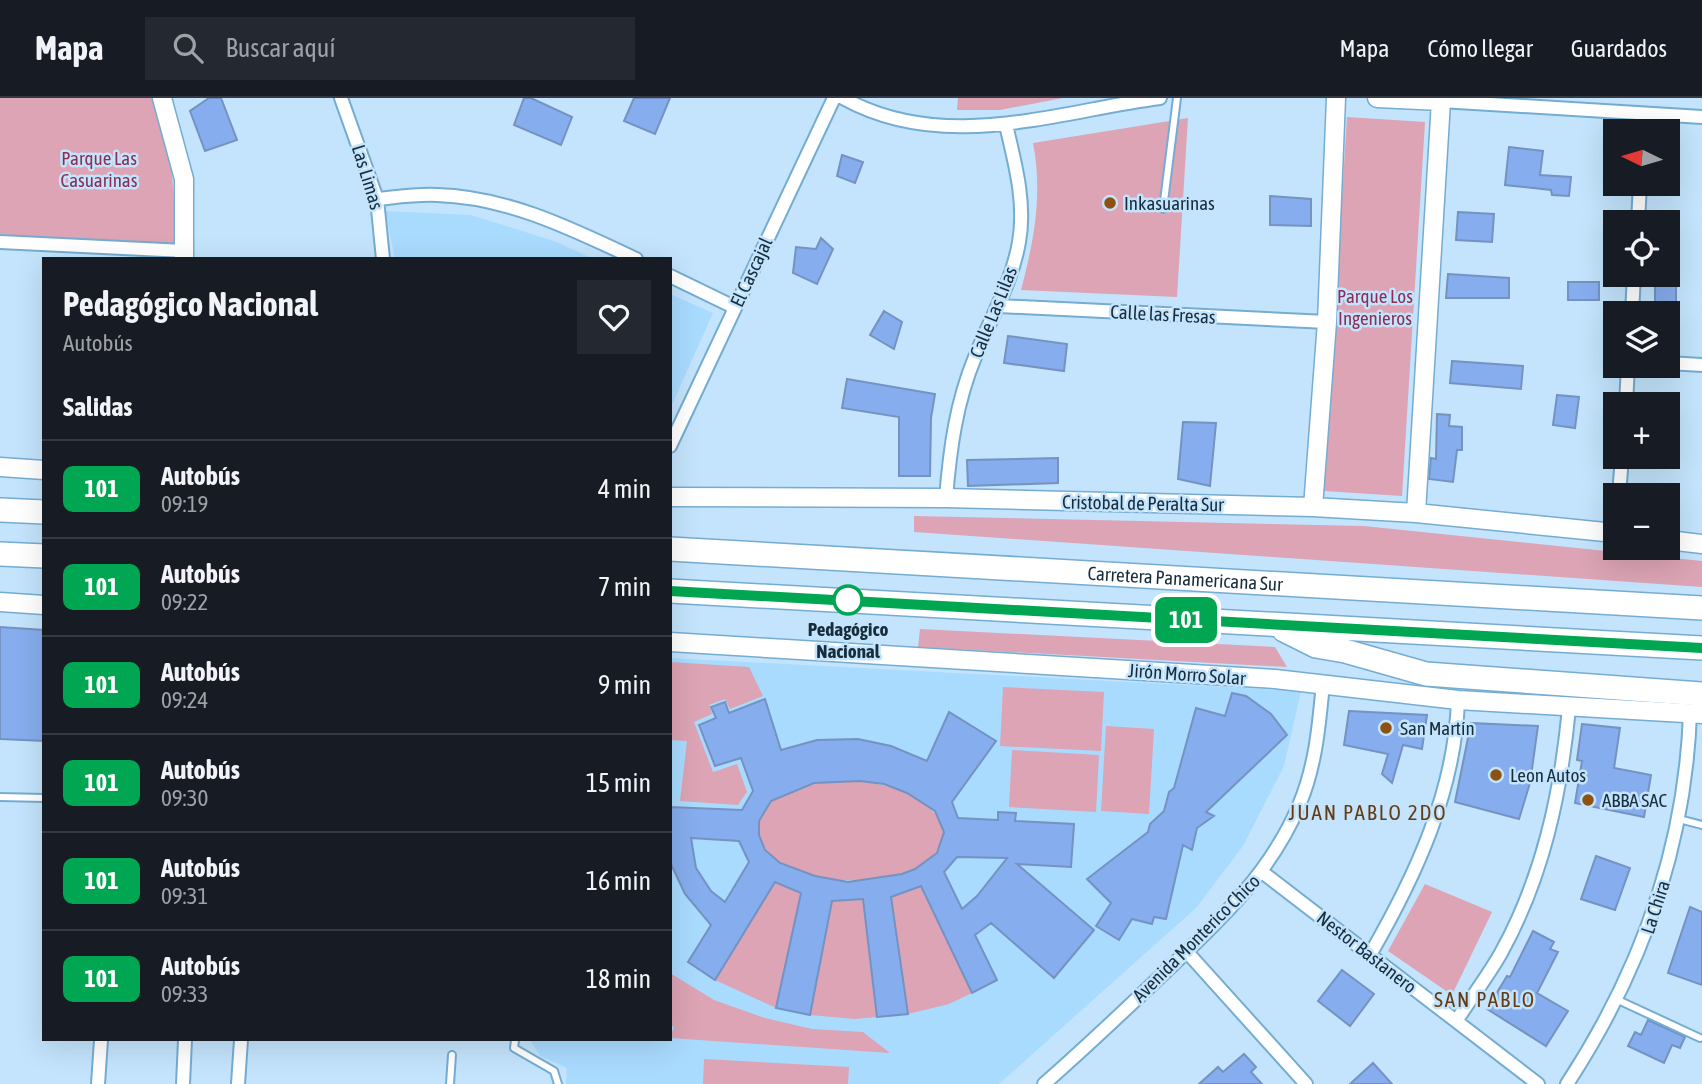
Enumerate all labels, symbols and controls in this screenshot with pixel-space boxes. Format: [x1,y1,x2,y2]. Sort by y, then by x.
search box [145,17,635,80]
text: Mapa [35,29,103,67]
icon: search [169,29,207,67]
text: Buscar aquí [225,33,335,63]
text: Mapa [1340,35,1389,62]
text: Cómo llegar [1427,35,1533,62]
text: Guardados [1571,35,1667,62]
north arrow [1603,119,1680,196]
map controls [1603,119,1680,560]
street label: Las Limas [348,142,388,212]
park label: Parque Las Casuarinas [61,147,138,191]
place label: Inkasuarinas [1124,192,1215,214]
marker: Inkasuarinas [1102,195,1118,211]
button: locate [1603,210,1680,287]
street label: El Cascajal [725,234,777,310]
street label: Calle Las Lilas [965,263,1021,361]
button: heart [577,280,651,354]
text: Pedagógico Nacional [63,285,318,323]
park label: Parque Los Ingenieros [1337,285,1413,329]
street label: Calle las Fresas [1110,300,1217,328]
button: layers [1603,301,1680,378]
text: Autobús [63,330,133,356]
text: Salidas [63,392,132,422]
button: + [1603,392,1680,469]
text: Autobús [161,461,240,491]
text: 4 min [598,474,651,504]
text: 101 [85,475,118,502]
button: − [1603,483,1680,560]
text: 09:19 [161,491,208,517]
street label: Cristobal de Peralta Sur [1062,491,1224,515]
text: Autobús [161,559,240,589]
street label: Carretera Panamericana Sur [1087,562,1284,595]
text: 7 min [598,572,651,602]
text: 101 [85,573,118,600]
marker: Pedagógico Nacional [833,585,863,615]
text: 09:22 [161,589,208,615]
line badge: 101 [1146,597,1226,643]
text: 101 [1169,606,1203,633]
place label: Pedagógico Nacional [808,618,888,662]
text: Autobús [161,657,240,687]
street label: Jirón Morro Solar [1128,659,1247,689]
text: 9 min [598,670,651,700]
text: 101 [85,671,118,698]
text: 09:24 [161,687,208,713]
place label: San Martín [1400,717,1475,739]
marker: San Martín [1378,720,1394,736]
text: Autobús [161,755,240,785]
place label: Leon Autos [1510,764,1586,786]
marker: Leon Autos [1488,767,1504,783]
text: 15 min [586,768,651,798]
text: 101 [85,769,118,796]
text: 09:30 [161,785,208,811]
place label: ABBA SAC [1602,789,1668,811]
marker: ABBA SAC [1580,792,1596,808]
district label: JUAN PABLO 2DO [1288,800,1448,824]
text: Autobús [161,853,240,883]
text: 16 min [586,866,651,896]
text: 101 [85,867,118,894]
street label: Avenida Monterico Chico [1128,870,1264,1006]
street label: La Chira [1636,877,1674,937]
text: 09:31 [161,883,208,909]
street label: Nestor Bastanero [1313,906,1421,998]
text: Autobús [161,951,240,981]
text: 18 min [586,964,651,994]
text: 101 [85,965,118,992]
text: 09:33 [161,981,208,1007]
district label: SAN PABLO [1434,987,1536,1011]

